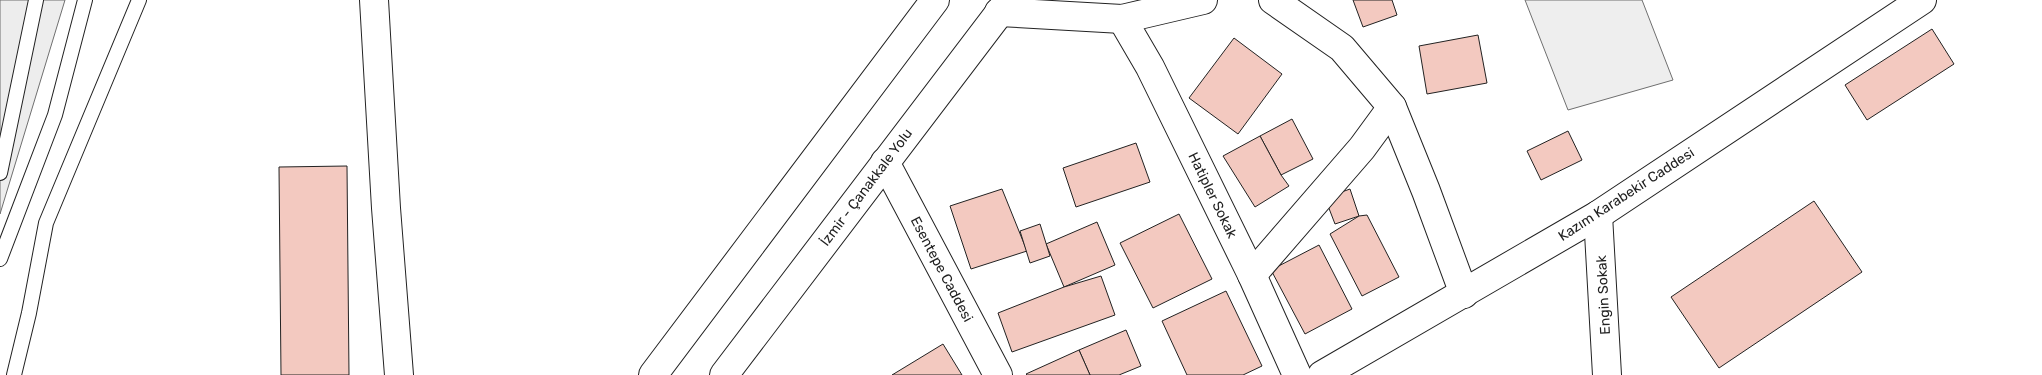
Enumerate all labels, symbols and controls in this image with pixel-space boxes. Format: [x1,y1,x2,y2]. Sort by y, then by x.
street label: İzmir - Çanakkale Yolu [817,125,916,249]
street label: Kazım Karabekir Caddesi [1555,144,1697,245]
street label: Hatipler Sokak [1184,150,1241,242]
street label: Esentepe Caddesi [907,214,976,325]
street label: Engin Sokak [1593,254,1614,335]

